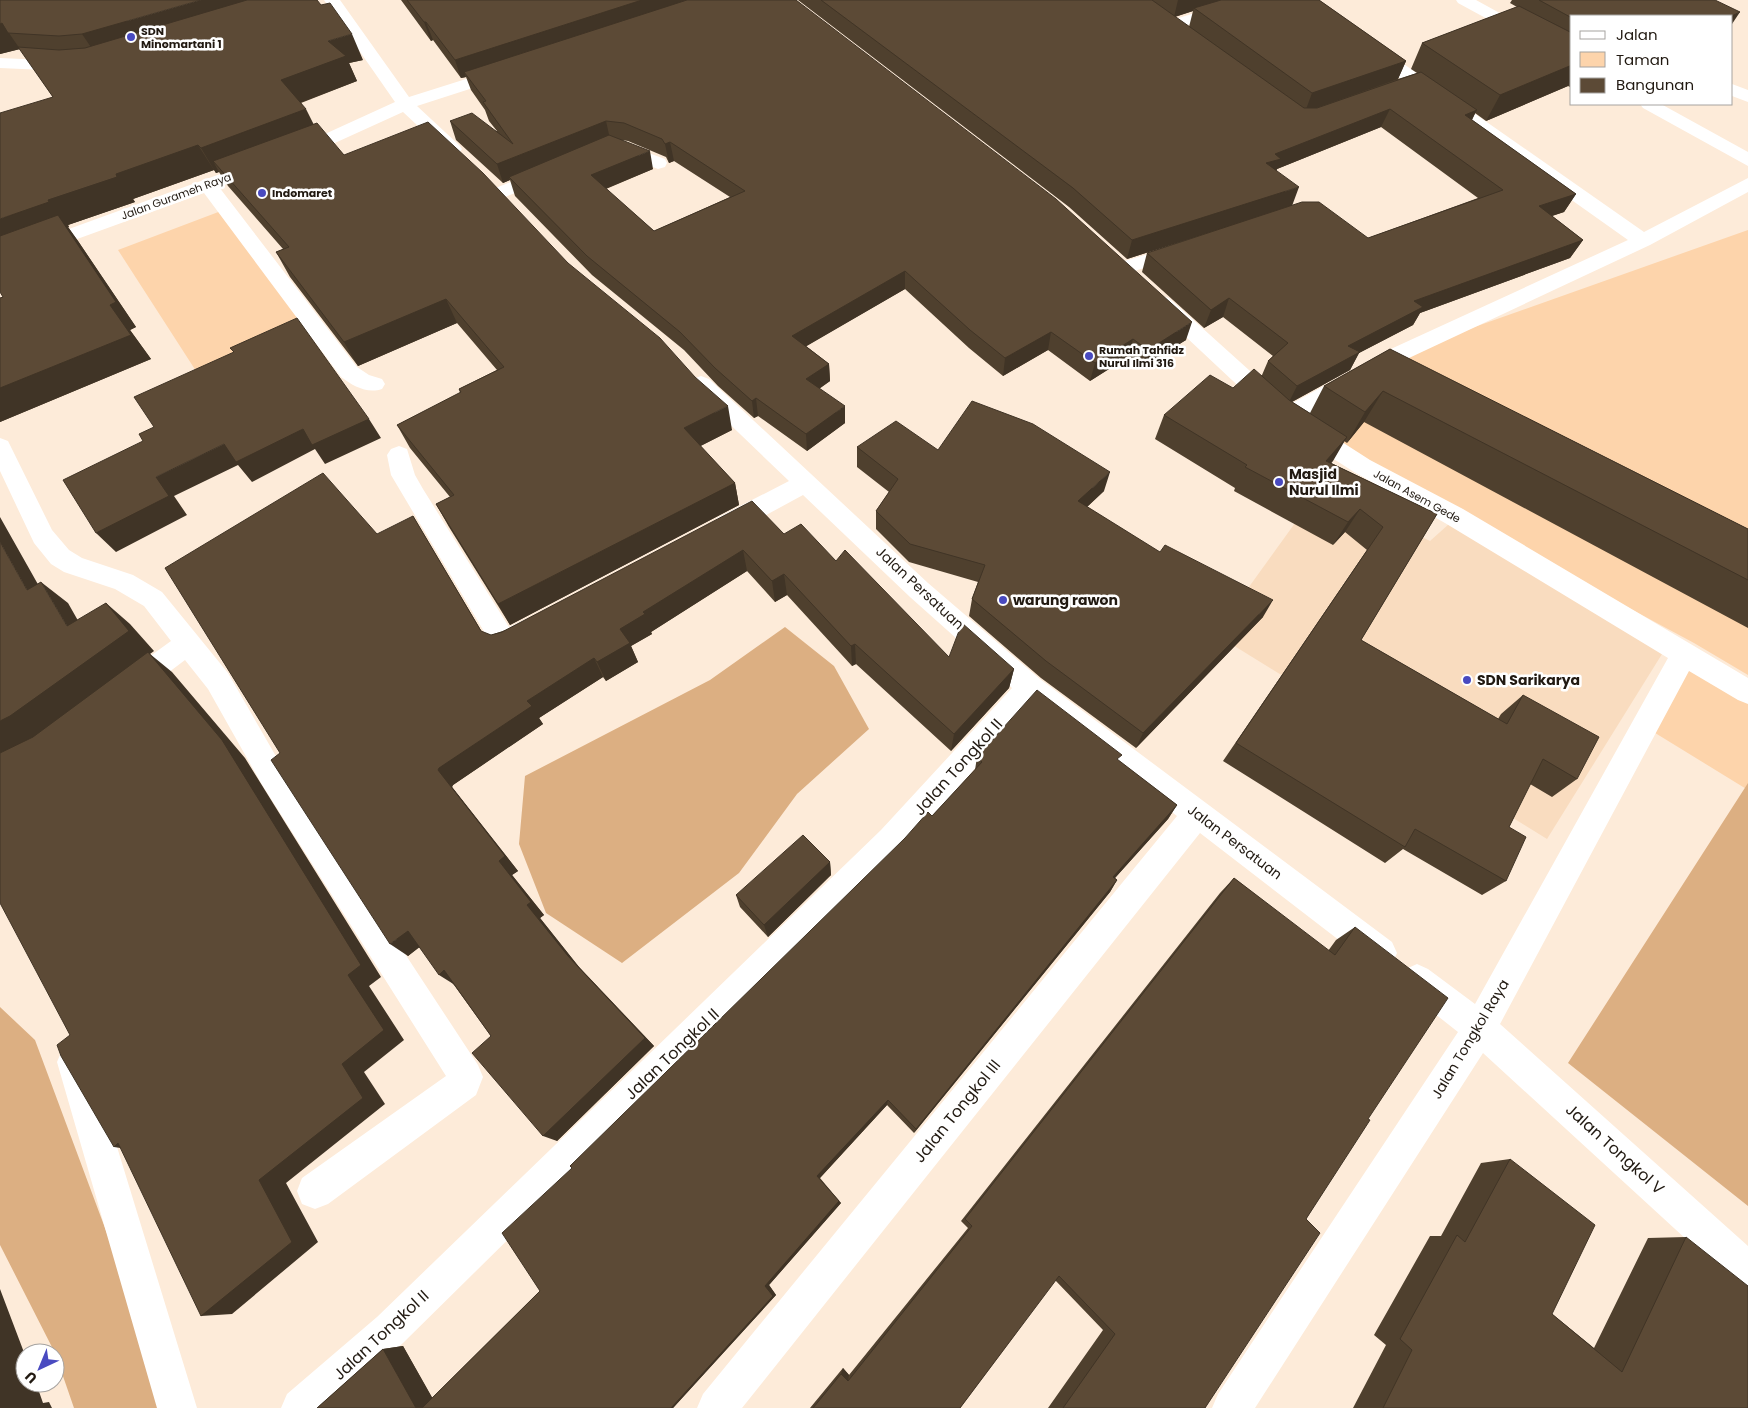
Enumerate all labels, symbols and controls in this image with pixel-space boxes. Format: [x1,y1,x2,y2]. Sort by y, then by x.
legend [1570,15,1733,105]
place label: SDN Minomartani 1 [141,23,222,52]
text: Jalan [1616,24,1658,45]
marker: SDN Minomartani 1 [125,31,137,43]
text: Taman [1616,49,1669,70]
text: Bangunan [1616,74,1694,95]
street label: Jalan Gurameh Raya [119,169,233,223]
place label: Indomaret [272,185,333,201]
marker: Indomaret [256,187,268,199]
place label: Rumah Tahfidz Nurul Ilmi 316 [1099,342,1185,371]
marker: Rumah Tahfidz Nurul Ilmi 316 [1083,350,1095,362]
place label: Masjid Nurul Ilmi [1289,464,1359,500]
street label: Jalan Asem Gede [1371,465,1464,527]
marker: Masjid Nurul Ilmi [1273,476,1285,488]
street label: Jalan Persatuan [872,542,968,634]
place label: warung rawon [1013,590,1118,610]
marker: warung rawon [997,594,1009,606]
place label: SDN Sarikarya [1477,670,1580,690]
marker: SDN Sarikarya [1461,674,1473,686]
street label: Jalan Tongkol II [908,714,1008,820]
street label: Jalan Persatuan [1184,800,1286,884]
street label: Jalan Tongkol Raya [1426,976,1514,1102]
street label: Jalan Tongkol II [620,1003,724,1105]
street label: Jalan Tongkol III [908,1054,1006,1168]
street label: Jalan Tongkol V [1560,1098,1670,1200]
street label: Jalan Tongkol II [328,1285,434,1385]
north arrow [15,1343,65,1393]
text: U [20,1367,41,1388]

